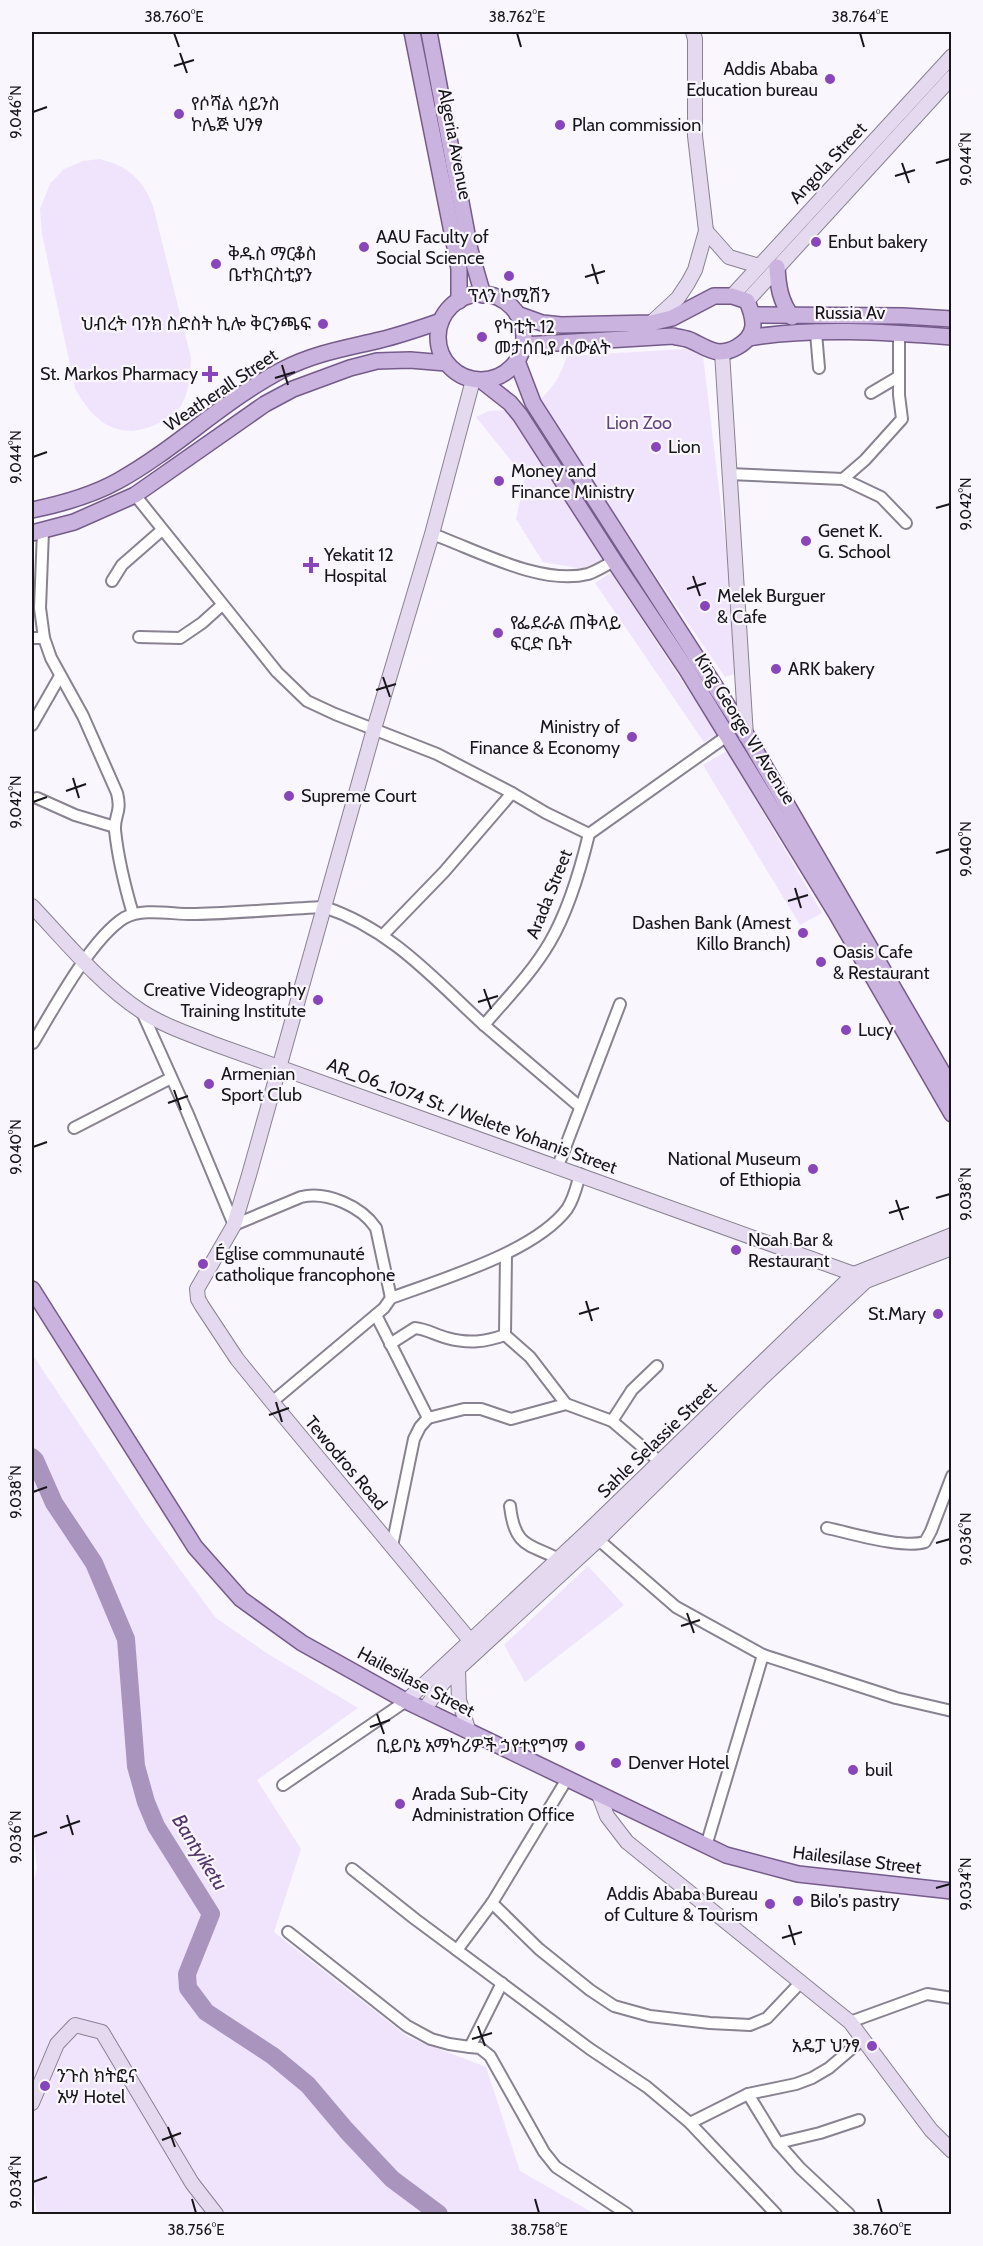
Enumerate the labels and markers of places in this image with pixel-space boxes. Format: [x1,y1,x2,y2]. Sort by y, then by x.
place label: Addis Ababa Education bureau [686,58,818,101]
marker: Addis Ababa Education bureau [823,72,837,86]
place label: የሶሻል ሳይንስ ኮሌጅ ህንፃ [191,93,280,136]
marker: የሶሻል ሳይንስ ኮሌጅ ህንፃ [172,107,186,121]
place label: Plan commission [572,114,701,136]
marker: Plan commission [553,118,567,132]
place label: AAU Faculty of Social Science [376,226,489,269]
place label: Enbut bakery [828,231,928,253]
marker: Enbut bakery [809,235,823,249]
marker: AAU Faculty of Social Science [357,240,371,254]
place label: ቅዱስ ማርቆስ ቤተክርስቲያን [228,243,317,286]
marker: ቅዱስ ማርቆስ ቤተክርስቲያን [209,257,223,271]
marker: ፕላን ኮሚሽን [502,269,516,283]
place label: ፕላን ኮሚሽን [468,285,550,307]
place label: ህብረት ባንክ ስድስት ኪሎ ቅርንጫፍ [81,313,311,335]
place label: የካቲት 12 መታሰቢያ ሐውልት [494,316,611,359]
marker: ህብረት ባንክ ስድስት ኪሎ ቅርንጫፍ [316,317,330,331]
marker: የካቲት 12 መታሰቢያ ሐውልት [475,330,489,344]
place label: St. Markos Pharmacy [40,363,198,385]
marker: St. Markos Pharmacy [203,367,217,381]
place label: Lion [668,436,701,458]
marker: Lion [649,440,663,454]
place label: Money and Finance Ministry [511,460,635,503]
marker: Money and Finance Ministry [492,474,506,488]
place label: Genet K. G. School [818,520,891,563]
marker: Genet K. G. School [799,534,813,548]
place label: Yekatit 12 Hospital [323,544,394,587]
marker: Yekatit 12 Hospital [302,556,320,574]
place label: Melek Burguer & Cafe [717,585,825,628]
marker: Melek Burguer & Cafe [698,599,712,613]
place label: የፌደራል ጠቅላይ ፍርድ ቤት [510,612,621,655]
marker: የፌደራል ጠቅላይ ፍርድ ቤት [491,626,505,640]
place label: ARK bakery [788,658,874,680]
marker: ARK bakery [769,662,783,676]
place label: Ministry of Finance & Economy [470,716,620,759]
marker: Ministry of Finance & Economy [625,730,639,744]
place label: Supreme Court [301,785,417,807]
marker: Supreme Court [282,789,296,803]
place label: Dashen Bank (Amest Killo Branch) [632,912,791,955]
marker: Dashen Bank (Amest Killo Branch) [796,926,810,940]
place label: Oasis Cafe & Restaurant [833,941,930,984]
marker: Oasis Cafe & Restaurant [814,955,828,969]
place label: Creative Videography Training Institute [144,979,306,1022]
marker: Creative Videography Training Institute [311,993,325,1007]
place label: Lucy [858,1019,894,1041]
marker: Lucy [839,1023,853,1037]
place label: Armenian Sport Club [221,1063,302,1106]
marker: Armenian Sport Club [202,1077,216,1091]
place label: National Museum of Ethiopia [668,1148,801,1191]
marker: National Museum of Ethiopia [806,1162,820,1176]
place label: Noah Bar & Restaurant [748,1229,833,1272]
place label: Église communauté catholique francophone [215,1243,395,1286]
marker: Noah Bar & Restaurant [729,1243,743,1257]
marker: Église communauté catholique francophone [196,1257,210,1271]
place label: St.Mary [868,1303,926,1325]
marker: St.Mary [931,1307,945,1321]
place label: ቢይቦኔ አማካሪዎች ኃየተየግማ [376,1735,568,1757]
marker: ቢይቦኔ አማካሪዎች ኃየተየግማ [573,1739,587,1753]
place label: Denver Hotel [628,1752,730,1774]
marker: Denver Hotel [609,1756,623,1770]
place label: buil [865,1759,893,1781]
marker: buil [846,1763,860,1777]
place label: Arada Sub-City Administration Office [412,1783,575,1826]
marker: Arada Sub-City Administration Office [393,1797,407,1811]
place label: Addis Ababa Bureau of Culture & Tourism [604,1883,758,1926]
place label: Bilo's pastry [810,1890,900,1912]
marker: Bilo's pastry [791,1894,805,1908]
marker: Addis Ababa Bureau of Culture & Tourism [763,1897,777,1911]
place label: አዴፓ ህንፃ [792,2035,860,2057]
marker: አዴፓ ህንፃ [865,2039,879,2053]
place label: ንጉስ ክትፎና አሣ Hotel [57,2065,137,2108]
marker: ንጉስ ክትፎና አሣ Hotel [38,2079,52,2093]

